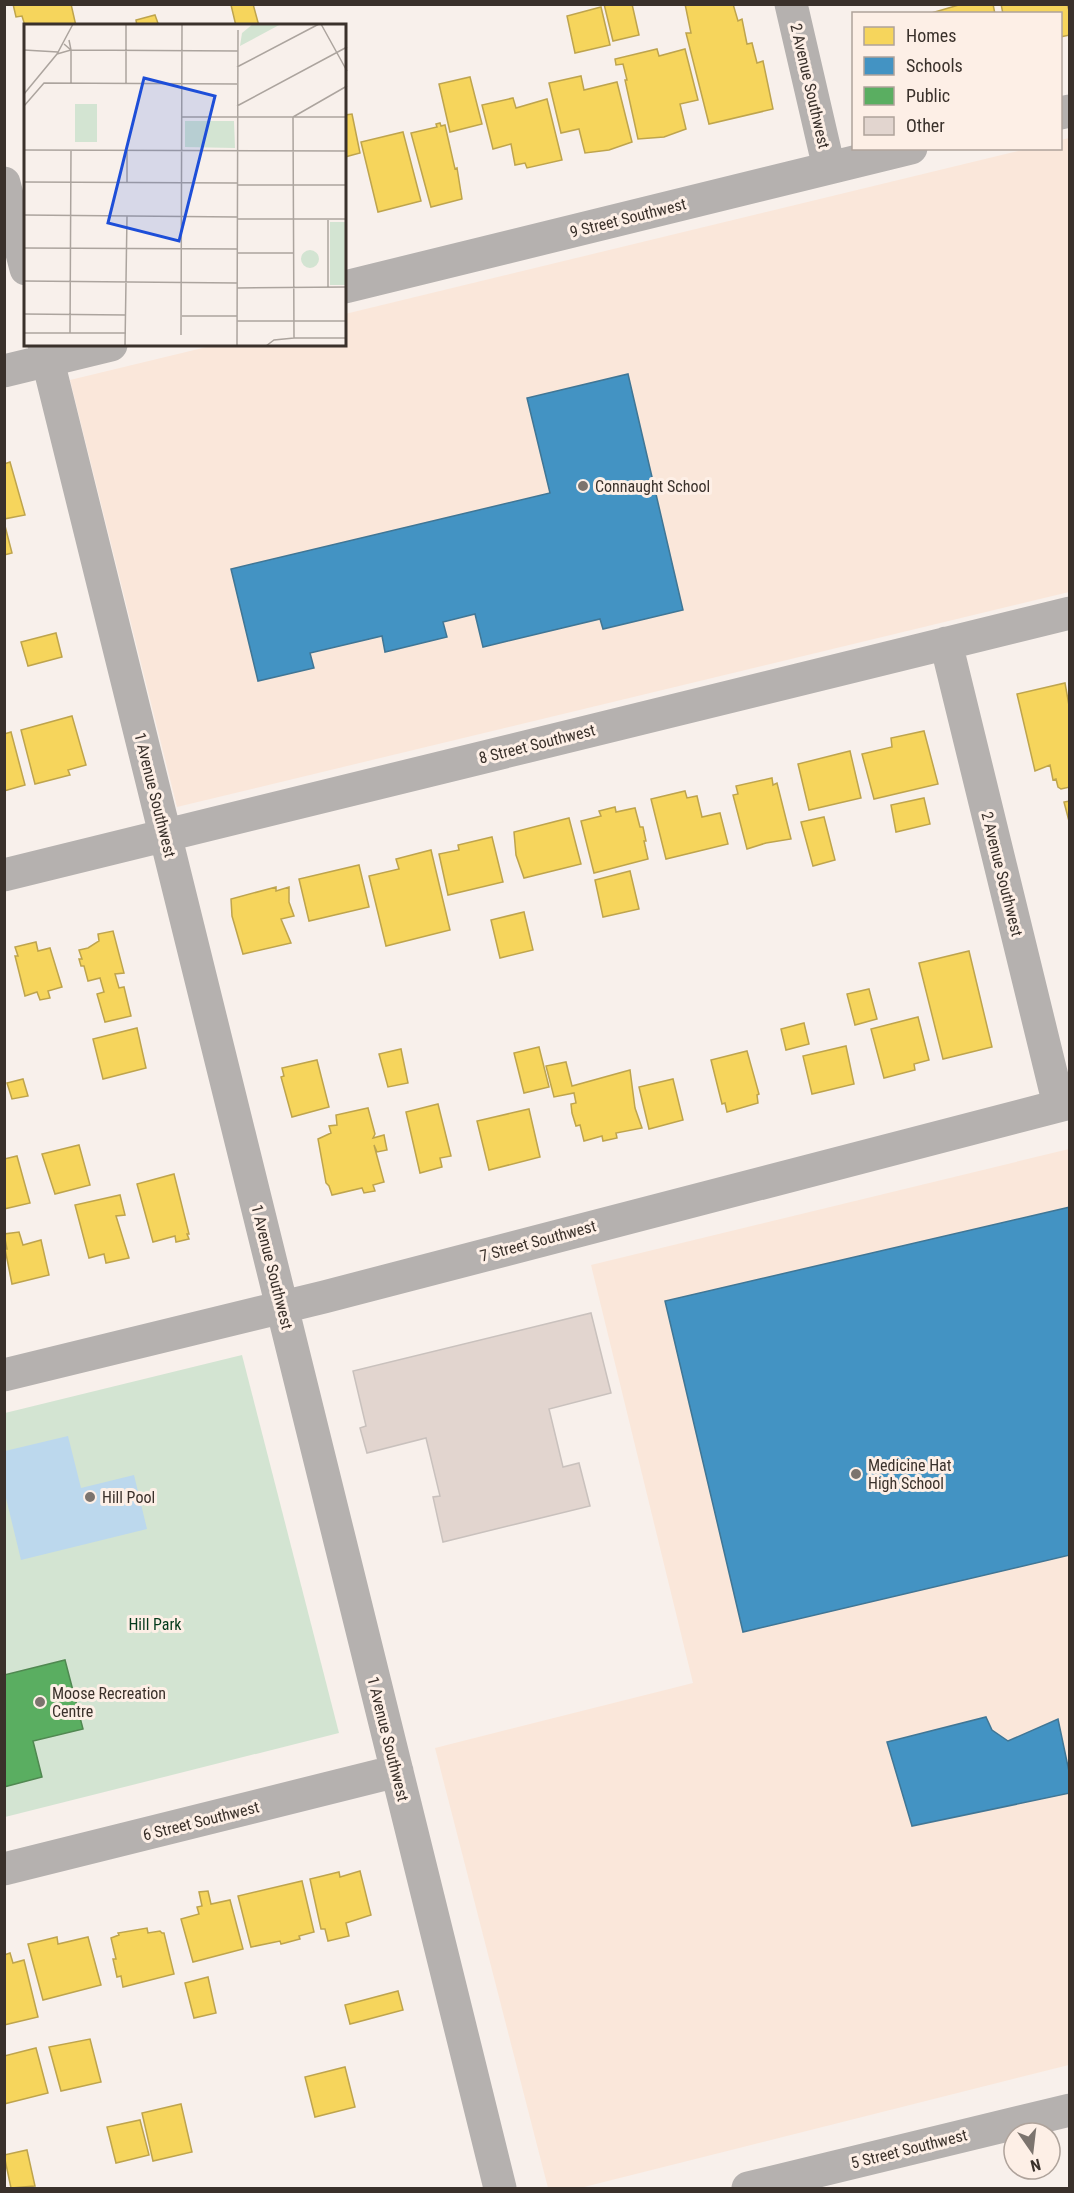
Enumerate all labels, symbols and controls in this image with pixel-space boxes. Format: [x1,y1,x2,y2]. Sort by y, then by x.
legend [852,12,1062,150]
street label: 2 Avenue Southwest [786,22,834,151]
inset map [24,24,346,346]
text: Homes [906,25,956,46]
text: Schools [906,55,963,76]
text: Public [906,85,950,106]
text: Other [906,115,945,136]
street label: 9 Street Southwest [568,194,688,242]
place label: Connaught School [595,477,710,496]
marker: Connaught School [576,479,590,493]
street label: 8 Street Southwest [477,720,597,768]
street label: 1 Avenue Southwest [130,731,180,860]
street label: 2 Avenue Southwest [977,810,1027,939]
street label: 1 Avenue Southwest [247,1203,297,1332]
street label: 7 Street Southwest [478,1216,598,1266]
place label: Medicine Hat High School [868,1456,952,1493]
marker: Medicine Hat High School [849,1467,863,1481]
place label: Hill Pool [102,1488,155,1507]
marker: Hill Pool [83,1490,97,1504]
park label: Hill Park [128,1615,182,1634]
street label: 1 Avenue Southwest [363,1675,413,1804]
place label: Moose Recreation Centre [52,1684,166,1721]
marker: Moose Recreation Centre [33,1695,47,1709]
street label: 6 Street Southwest [141,1797,261,1845]
north arrow [1002,2121,1062,2181]
street label: 5 Street Southwest [849,2125,969,2173]
text: N [1028,2155,1043,2175]

